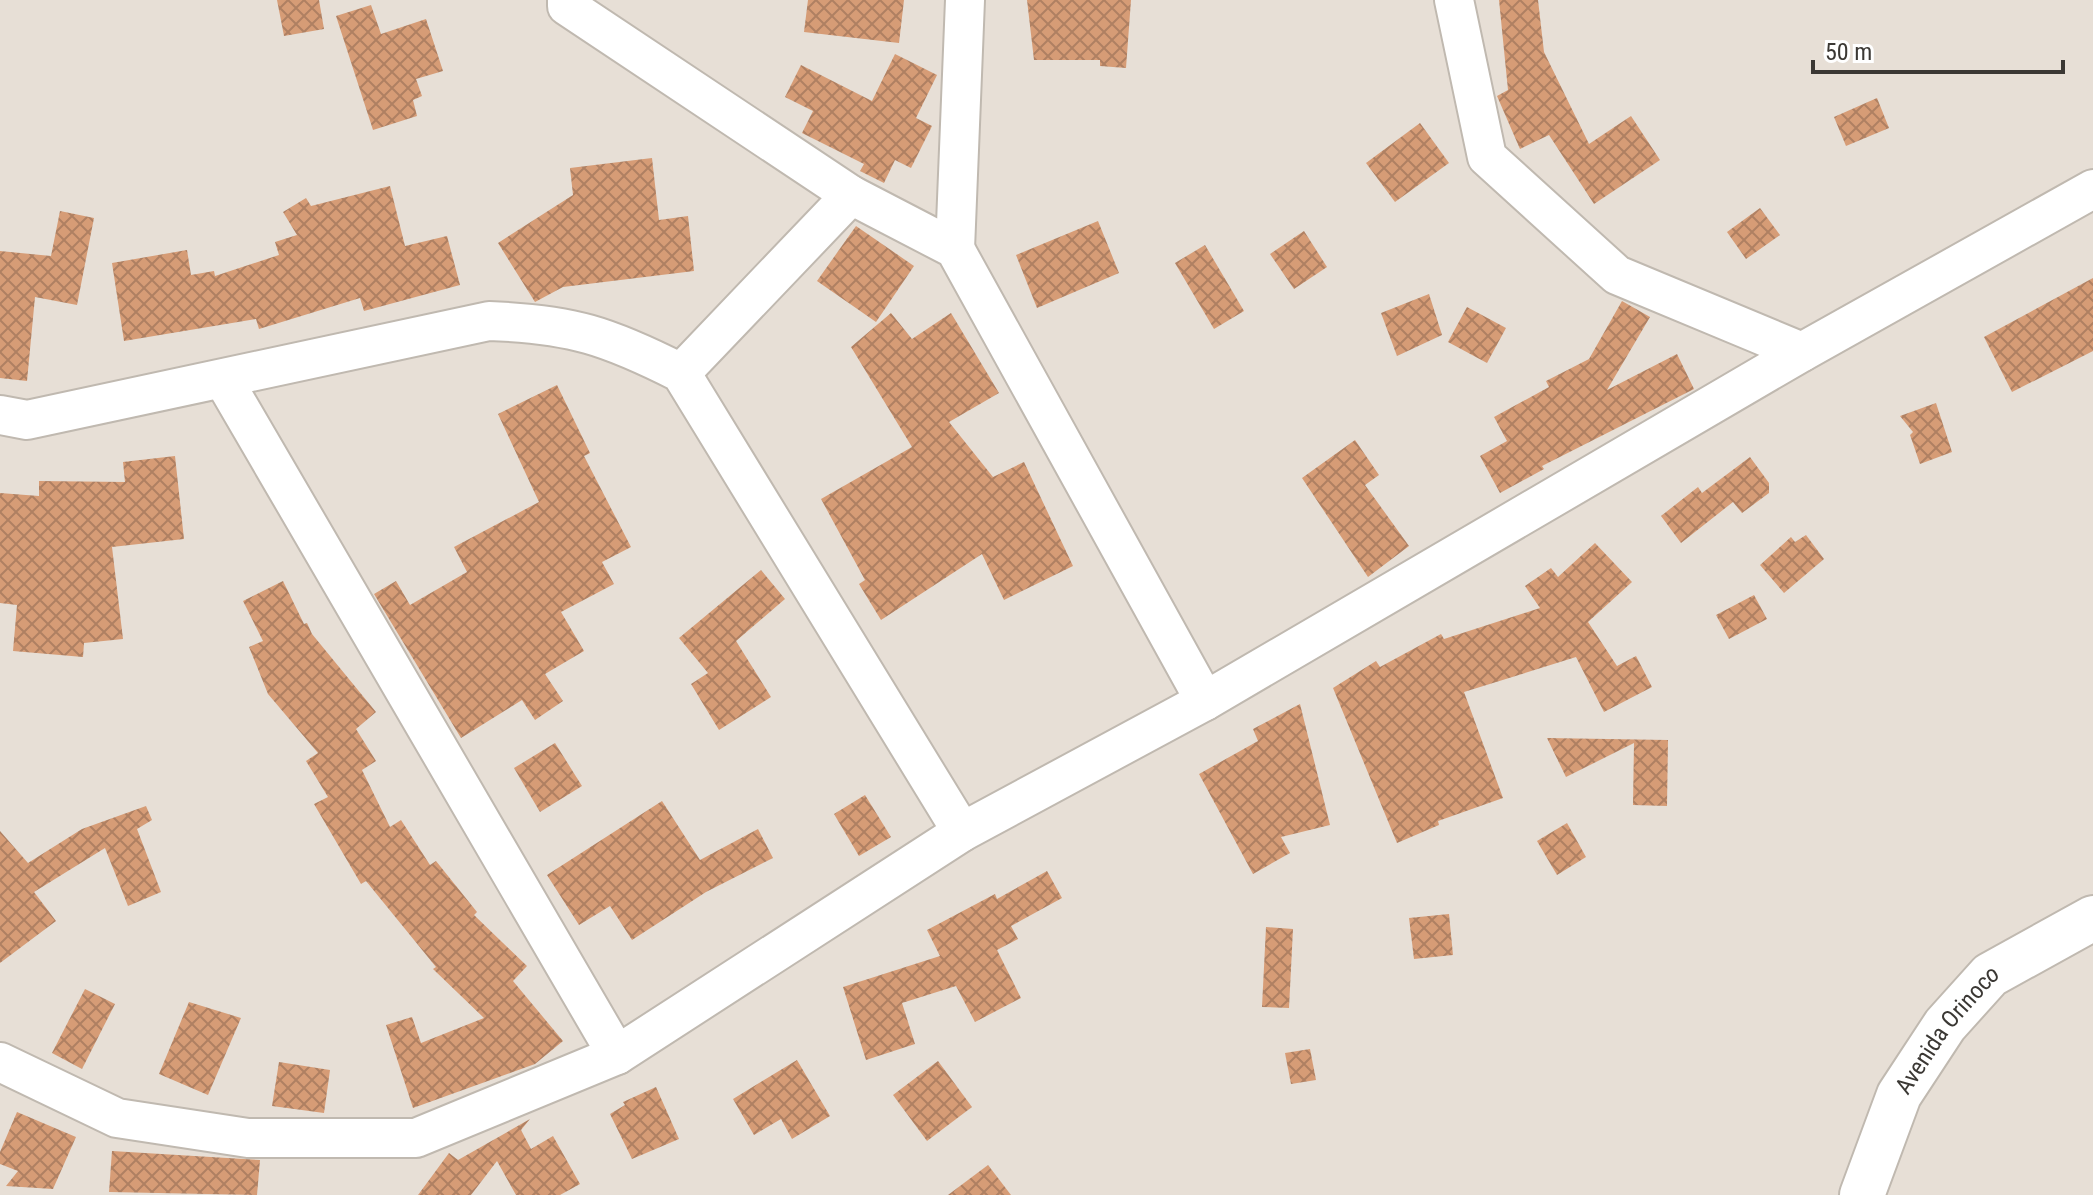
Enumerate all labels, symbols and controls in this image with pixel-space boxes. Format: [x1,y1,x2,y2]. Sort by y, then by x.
scale bar [1813,24,2063,74]
text: 50 m [1825,38,1872,66]
street label: Avenida Orinoco [1889,959,2004,1099]

